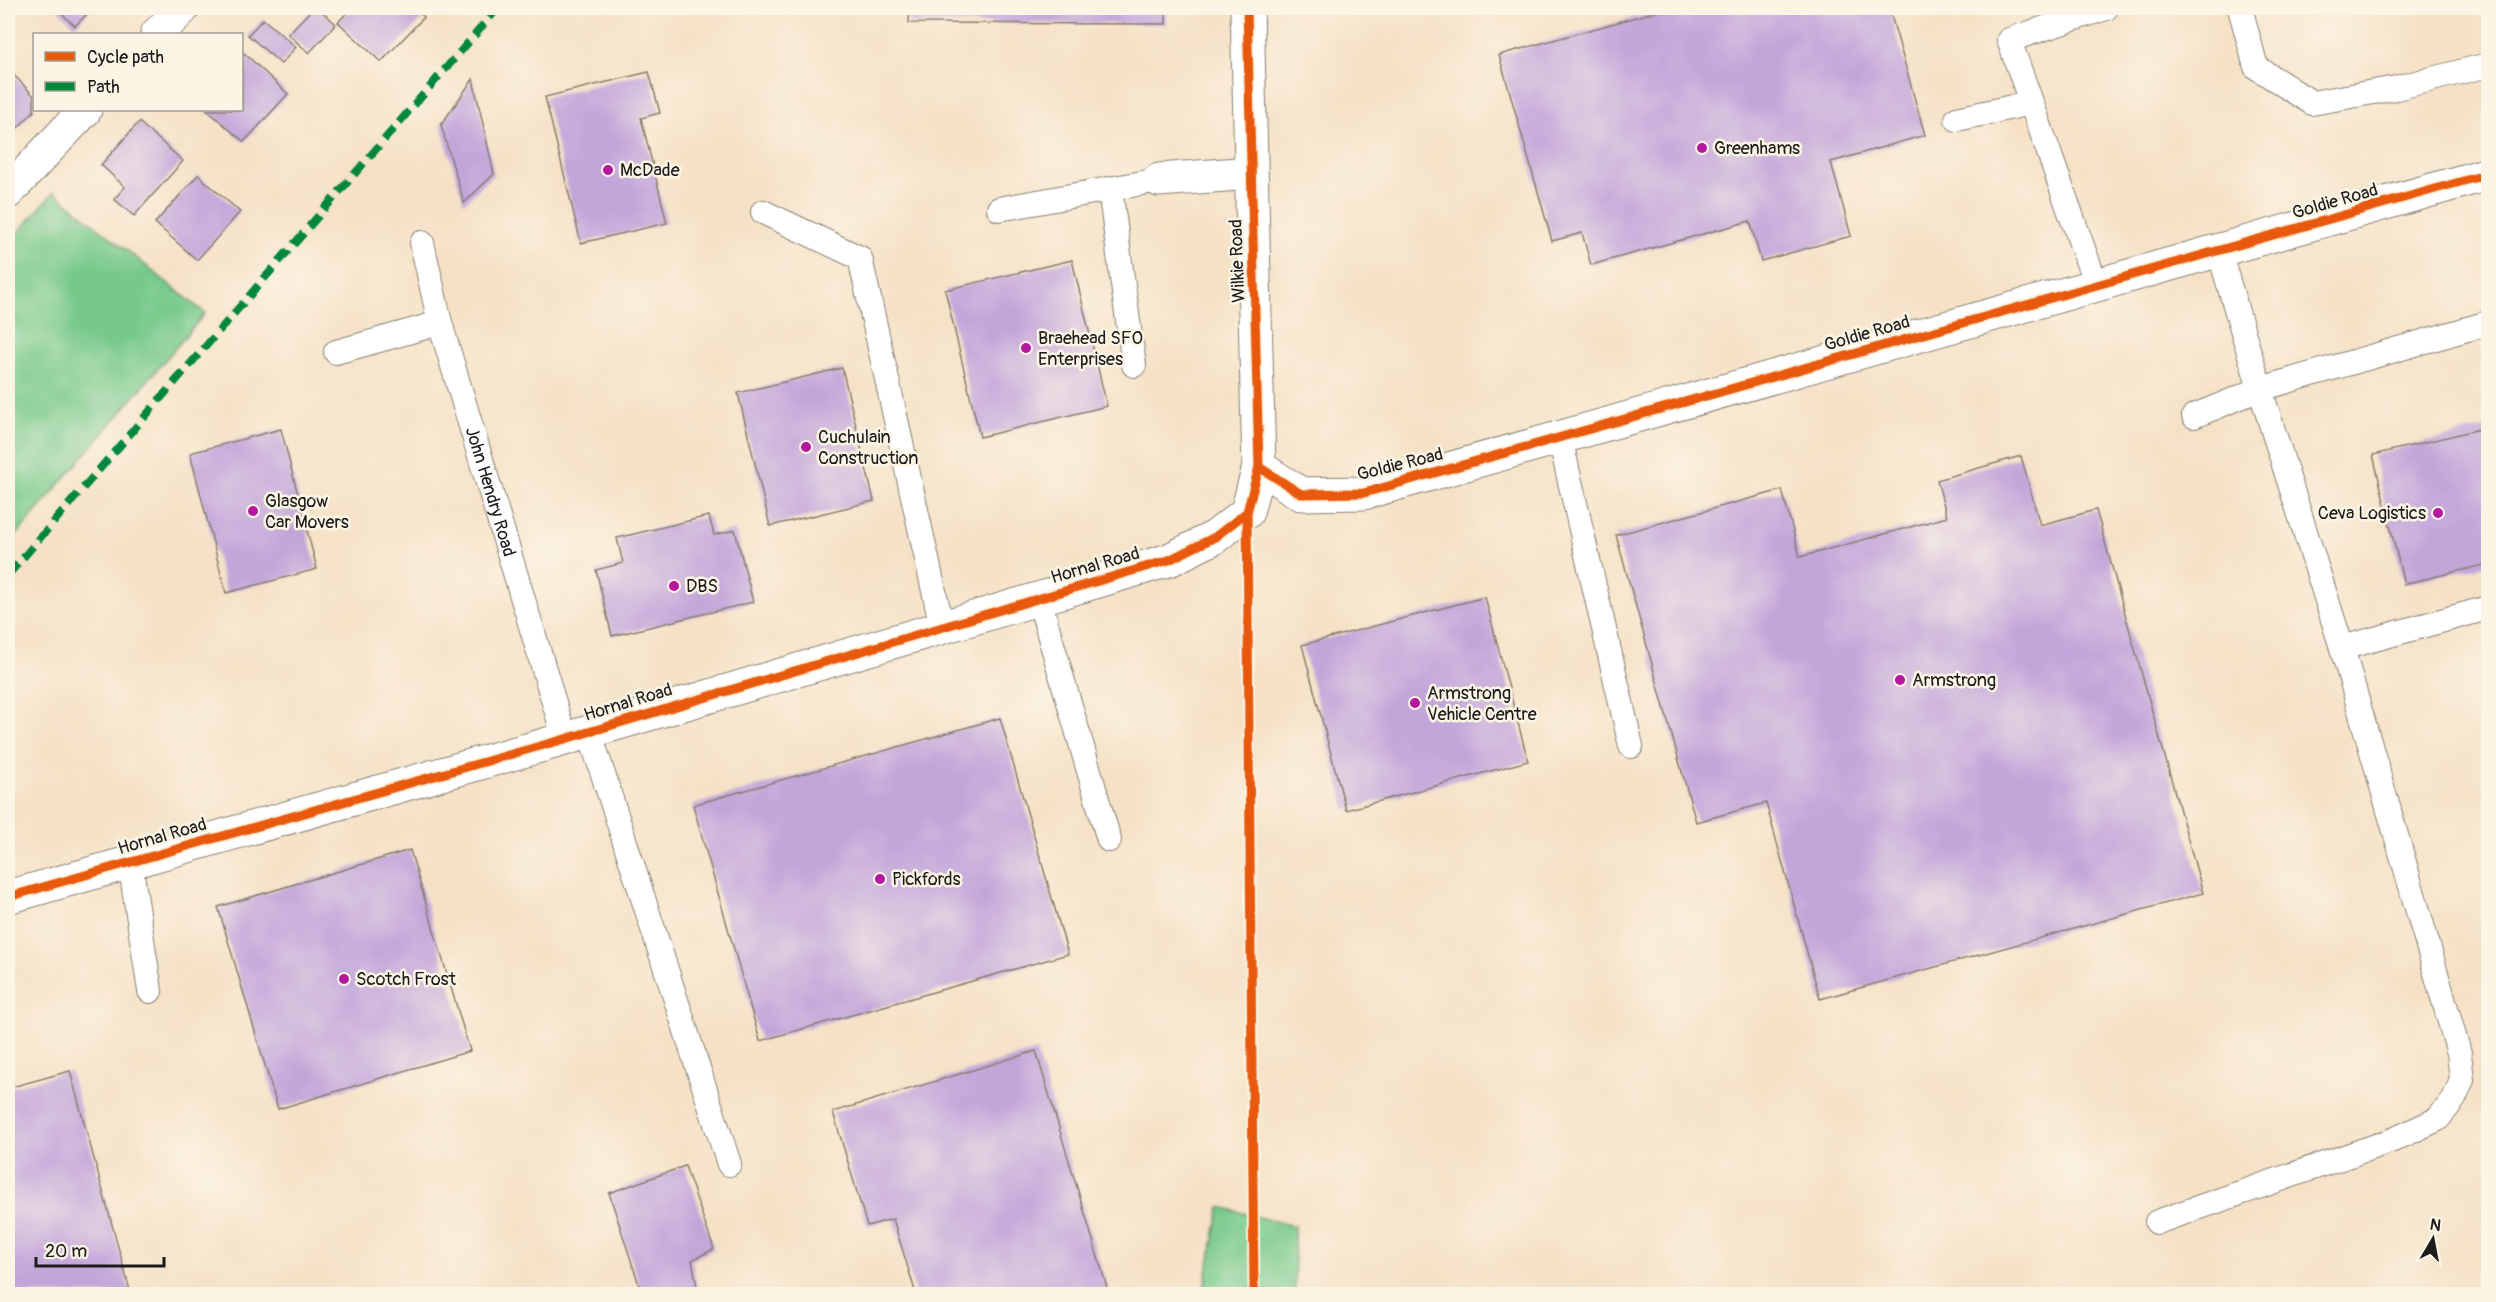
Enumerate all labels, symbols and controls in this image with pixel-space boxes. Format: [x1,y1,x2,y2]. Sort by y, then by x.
legend [33,33,243,111]
text: Cycle path [87,46,164,69]
text: Path [87,76,120,99]
place label: Greenhams [1714,137,1800,160]
marker: Greenhams [1695,141,1709,155]
place label: McDade [620,159,680,182]
marker: McDade [601,163,615,177]
street label: Goldie Road [2290,178,2381,225]
street label: Wilkie Road [1225,219,1250,303]
street label: Goldie Road [1822,310,1913,357]
place label: Braehead SFO Enterprises [1038,327,1143,371]
marker: Braehead SFO Enterprises [1019,341,1033,355]
street label: John Hendry Road [460,424,521,559]
place label: Cuchulain Construction [818,426,918,470]
marker: Cuchulain Construction [799,440,813,454]
street label: Goldie Road [1355,443,1446,486]
place label: Glasgow Car Movers [265,490,349,534]
place label: Ceva Logistics [2318,502,2426,525]
marker: Glasgow Car Movers [246,504,260,518]
marker: Ceva Logistics [2431,506,2445,520]
street label: Hornal Road [1048,542,1142,589]
place label: DBS [686,575,718,598]
marker: DBS [667,579,681,593]
place label: Armstrong [1912,669,1996,692]
marker: Armstrong [1893,673,1907,687]
street label: Hornal Road [581,678,675,727]
place label: Armstrong Vehicle Centre [1427,682,1537,726]
marker: Armstrong Vehicle Centre [1408,696,1422,710]
street label: Hornal Road [115,813,209,860]
place label: Pickfords [892,868,961,891]
marker: Pickfords [873,872,887,886]
place label: Scotch Frost [356,968,457,991]
marker: Scotch Frost [337,972,351,986]
north arrow [2403,1209,2463,1269]
text: N [2428,1214,2443,1236]
scale bar [36,1230,164,1268]
text: 20 m [45,1240,87,1263]

